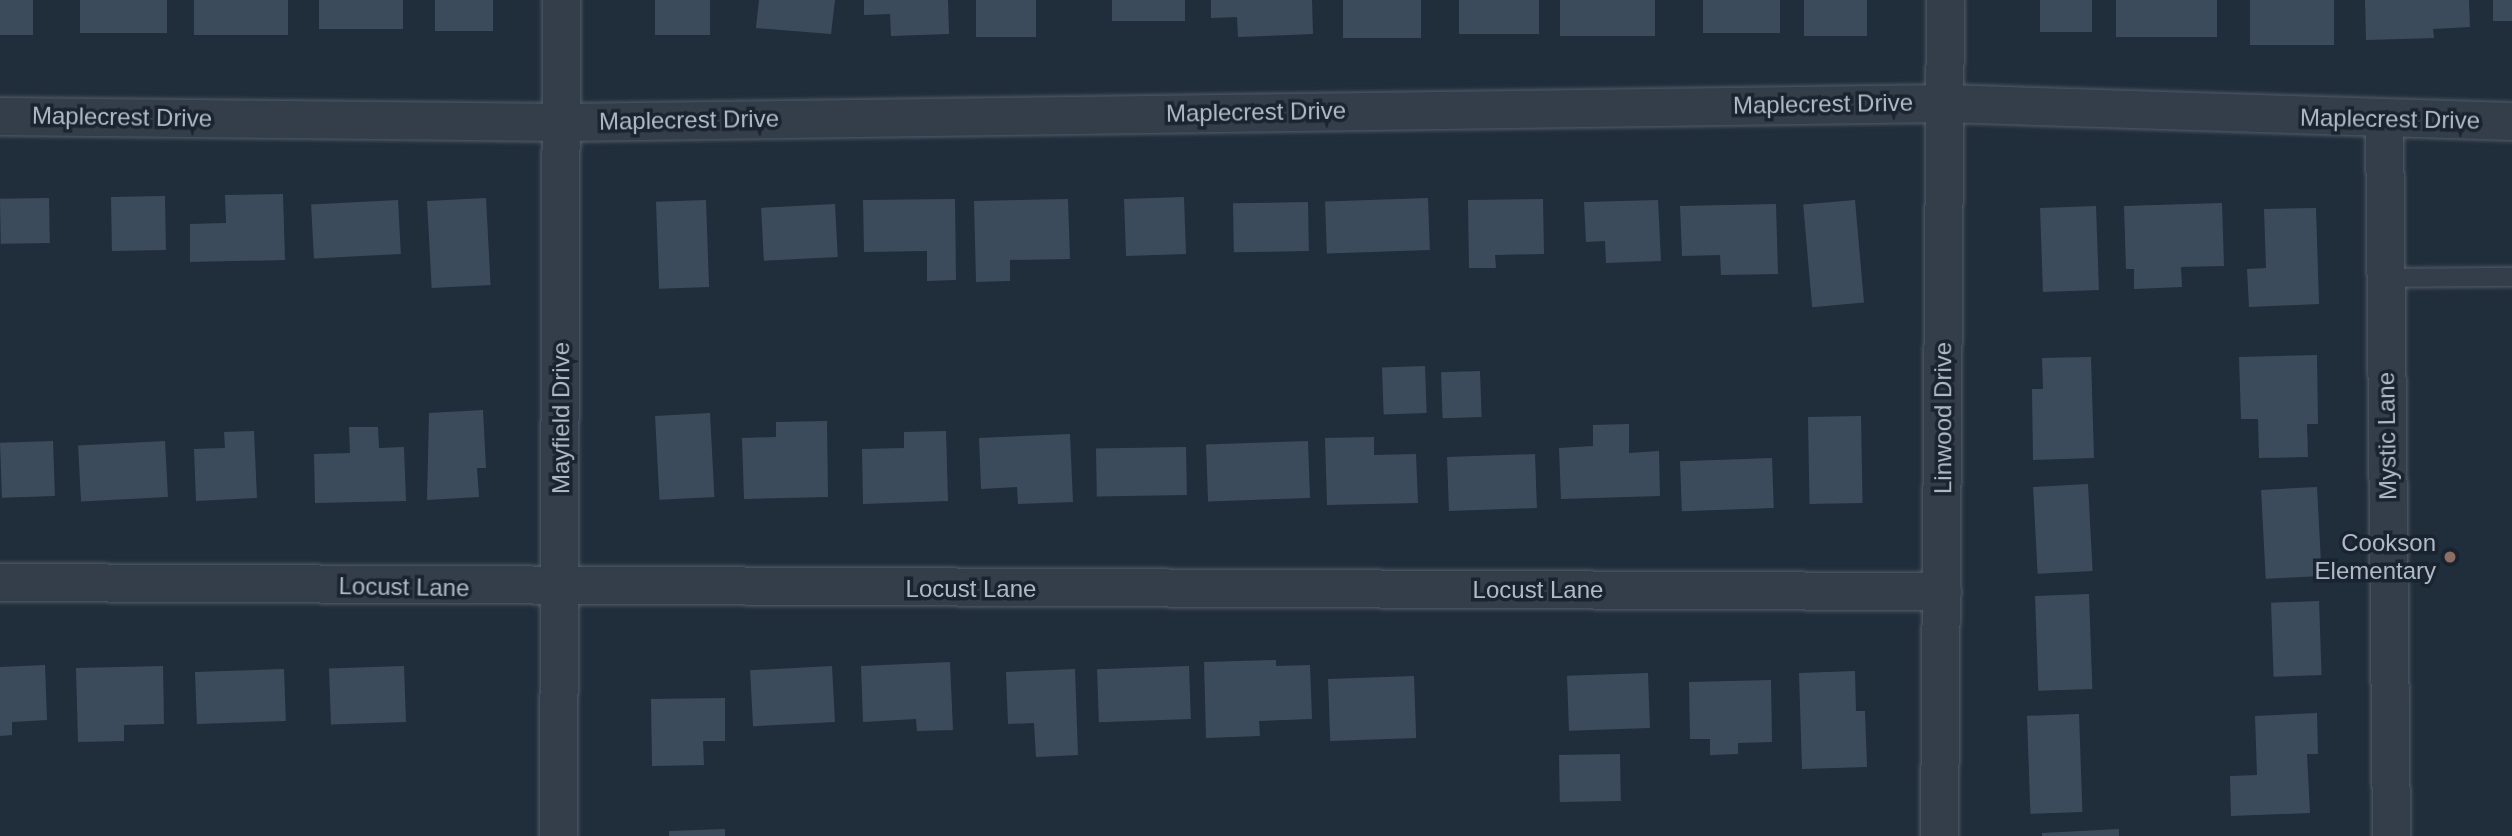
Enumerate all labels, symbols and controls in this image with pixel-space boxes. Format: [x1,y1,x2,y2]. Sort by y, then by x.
street label: Maplecrest Drive [1733,88,1913,120]
street label: Maplecrest Drive [1166,96,1346,128]
street label: Maplecrest Drive [32,101,212,133]
street label: Maplecrest Drive [2300,103,2480,135]
street label: Maplecrest Drive [599,104,779,136]
street label: Mayfield Drive [547,342,575,494]
street label: Linwood Drive [1929,342,1957,494]
street label: Mystic Lane [2371,372,2403,500]
place label: Cookson Elementary [2315,529,2436,585]
marker: Cookson Elementary [2442,549,2458,565]
street label: Locust Lane [338,571,470,603]
street label: Locust Lane [906,575,1036,603]
street label: Locust Lane [1473,576,1603,604]

